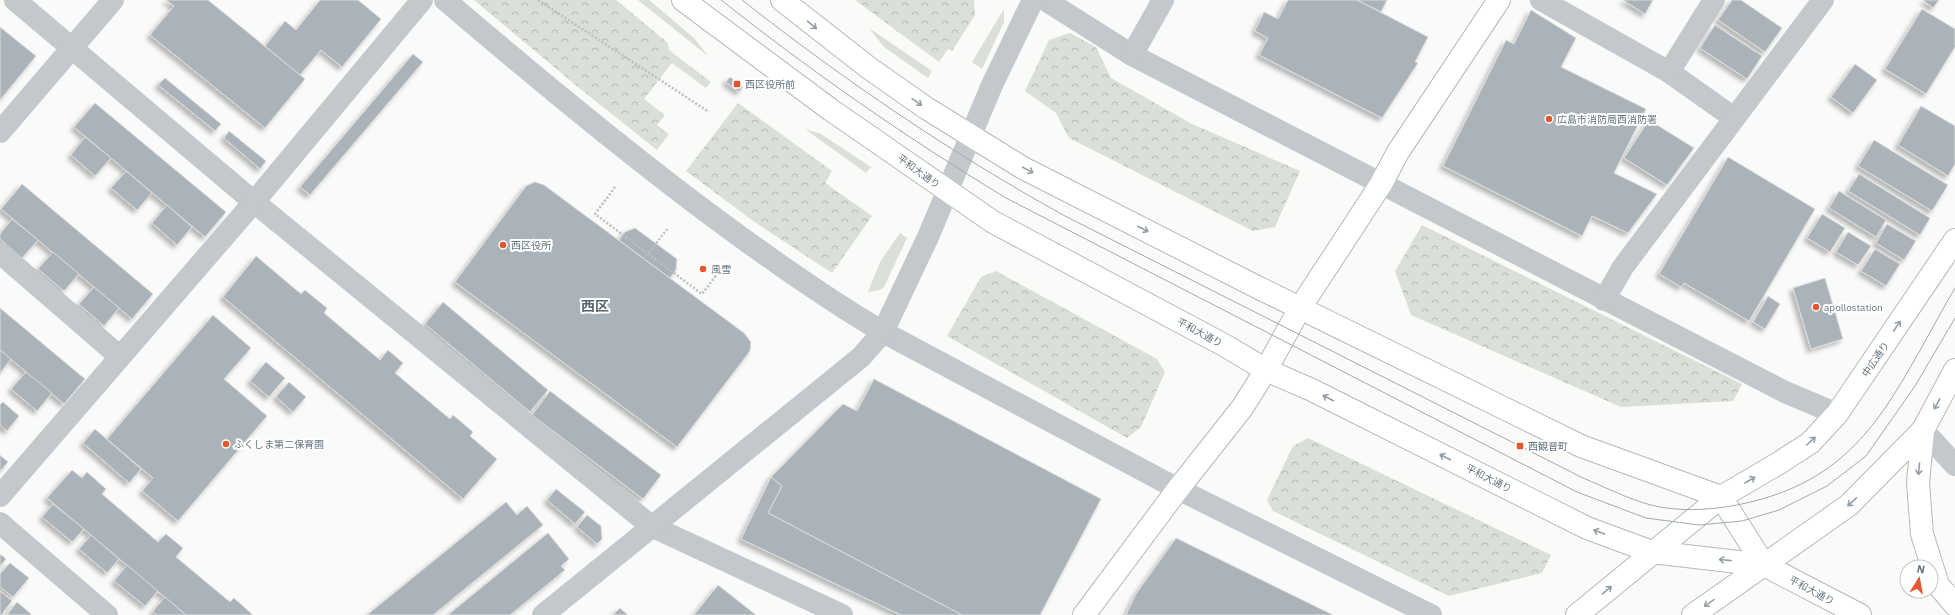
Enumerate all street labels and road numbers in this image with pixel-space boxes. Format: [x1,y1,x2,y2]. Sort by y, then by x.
street label: 平和大通り [895,151,943,191]
street label: 平和大通り [1175,315,1225,350]
street label: 中広通り [1859,339,1892,379]
street label: 平和大通り [1464,461,1514,496]
street label: 平和大通り [1787,573,1837,608]

